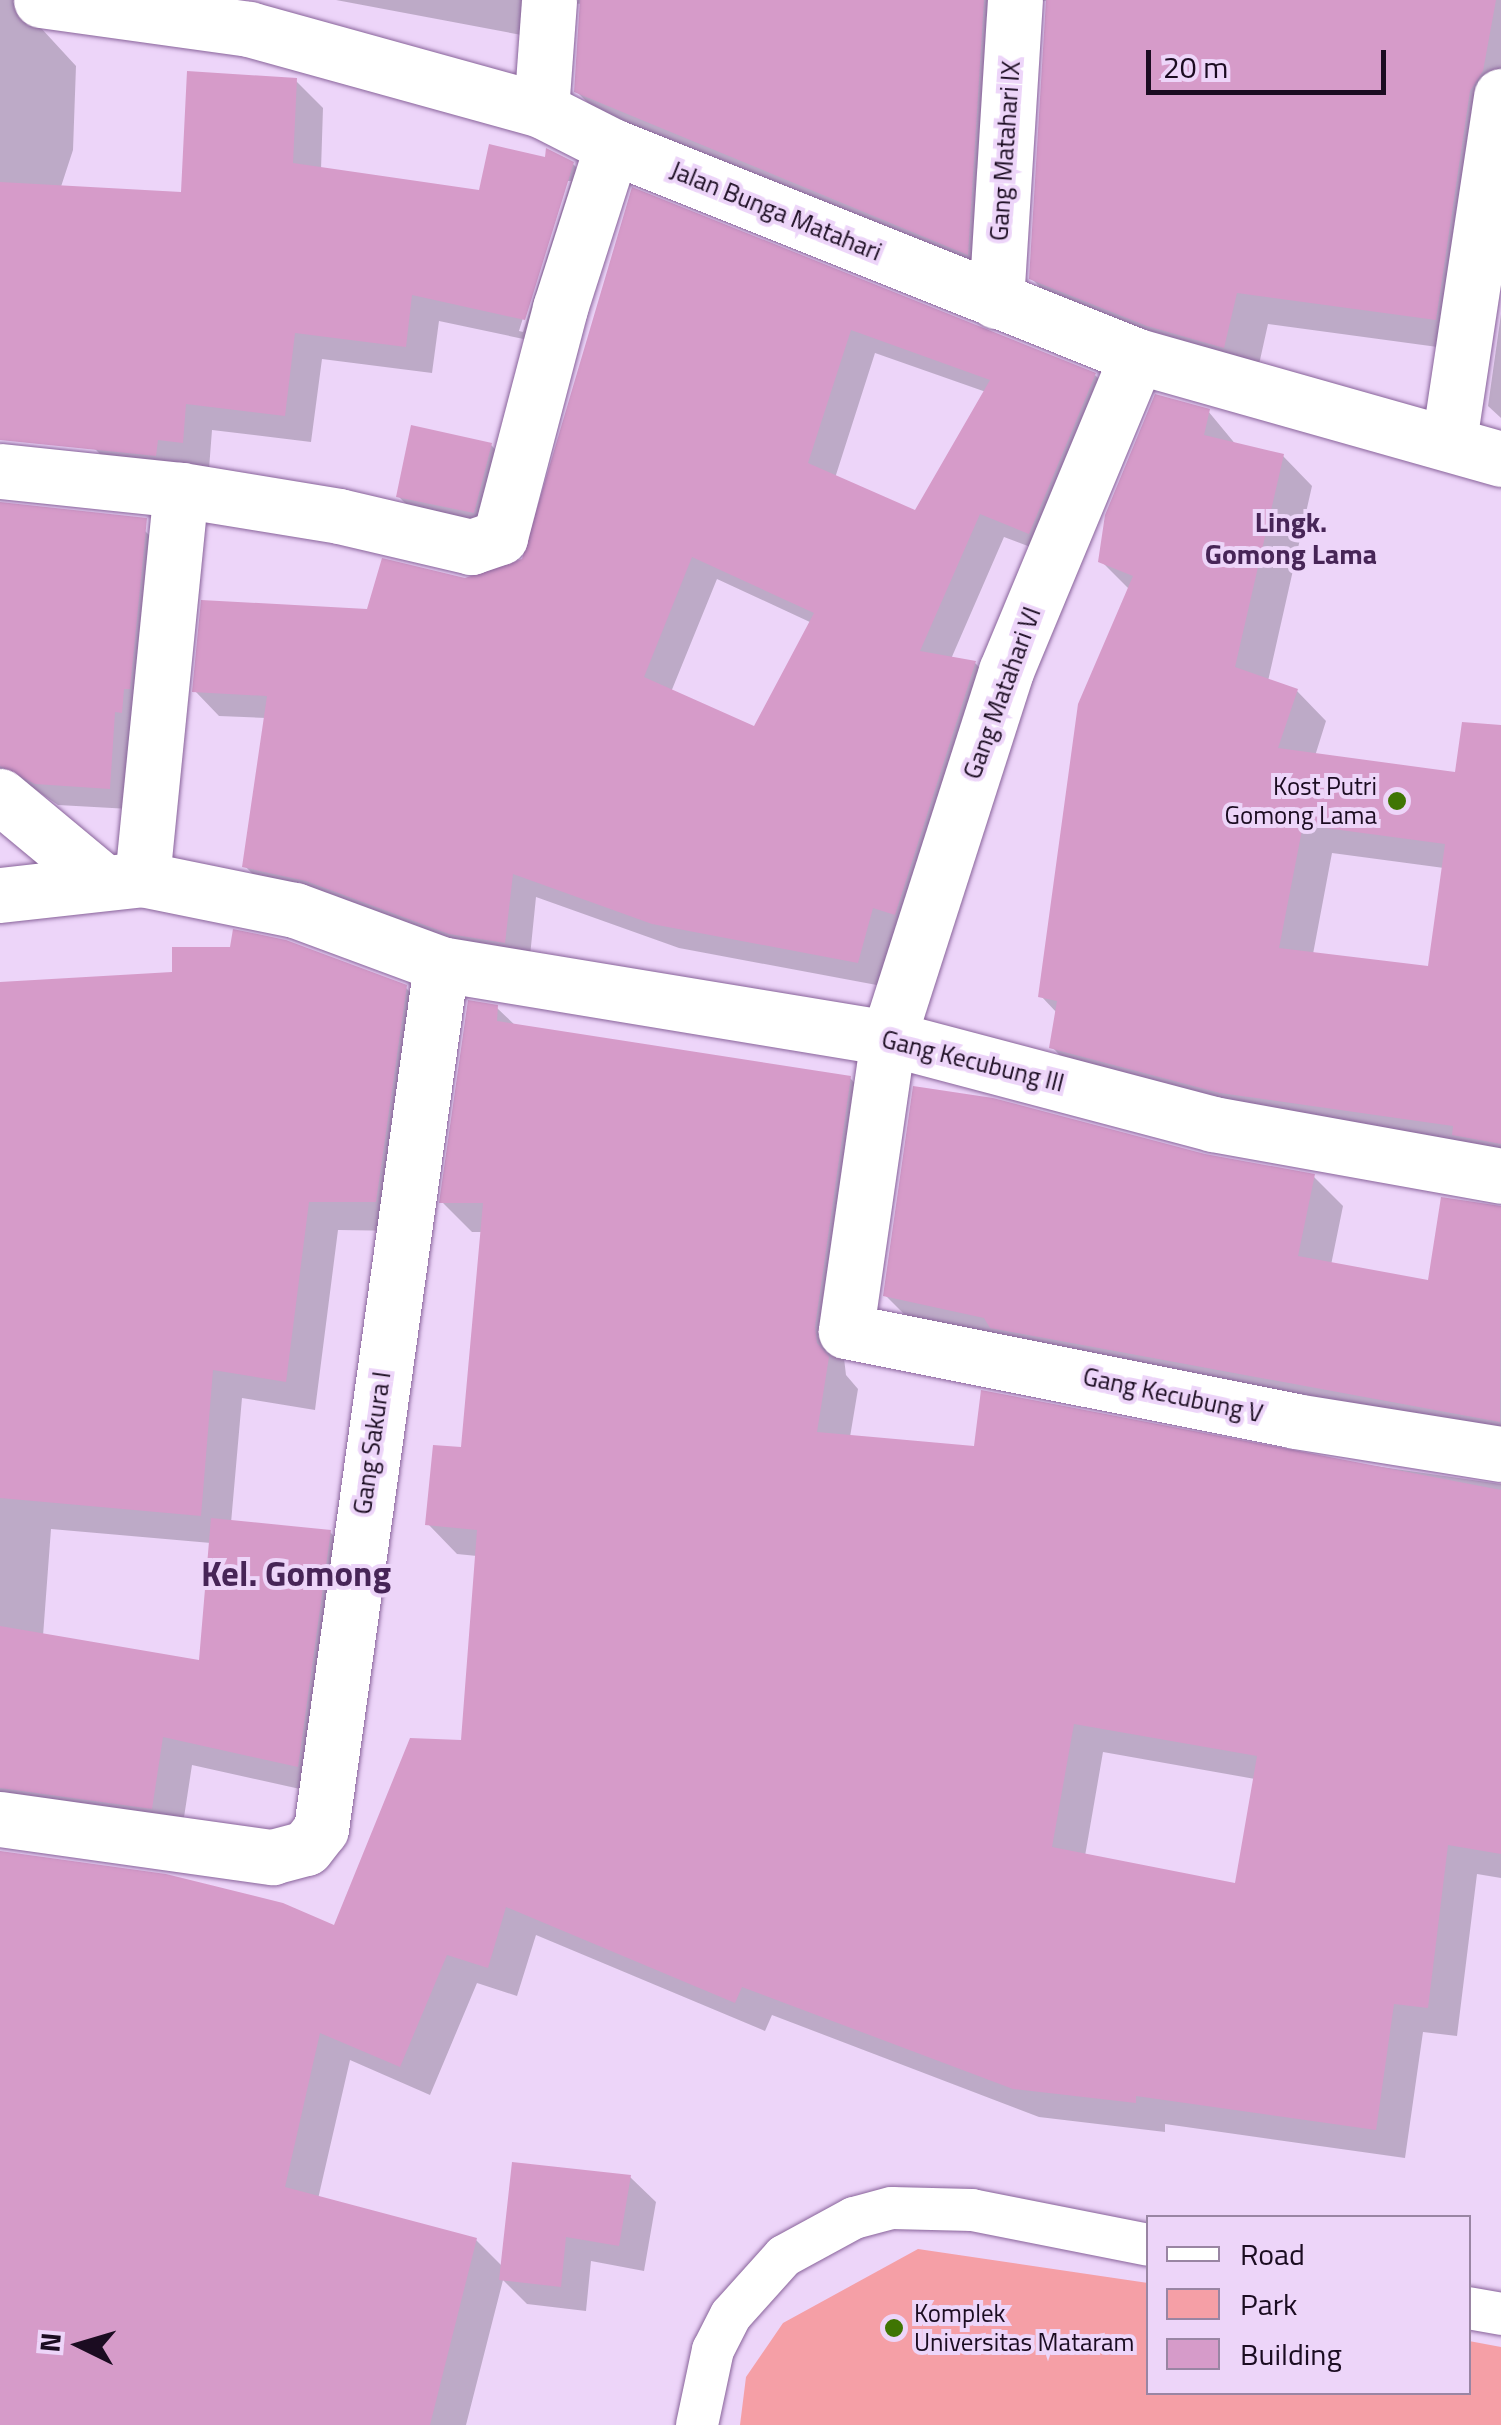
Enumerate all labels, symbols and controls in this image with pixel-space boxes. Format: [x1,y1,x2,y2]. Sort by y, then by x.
scale bar [1151,30,1391,92]
text: 20 m [1163,44,1228,90]
street label: Gang Matahari IX [984,60,1026,242]
street label: Jalan Bunga Matahari [666,155,886,267]
district label: Lingk. Gomong Lama [1205,505,1377,571]
street label: Gang Matahari VI [957,603,1047,783]
place label: Kost Putri Gomong Lama [1225,772,1377,831]
marker: Kost Putri Gomong Lama [1386,790,1408,812]
street label: Gang Kecubung III [879,1024,1067,1098]
street label: Gang Kecubung V [1080,1361,1266,1429]
street label: Gang Sakura I [347,1370,397,1516]
district label: Kel. Gomong [201,1552,391,1594]
legend [1146,2215,1471,2395]
text: Road [1240,2231,1305,2277]
text: Park [1240,2281,1297,2327]
north arrow [30,2295,130,2395]
place label: Komplek Universitas Mataram [914,2299,1134,2358]
marker: Komplek Universitas Mataram [883,2317,905,2339]
text: N [27,2331,72,2354]
text: Building [1240,2331,1342,2377]

